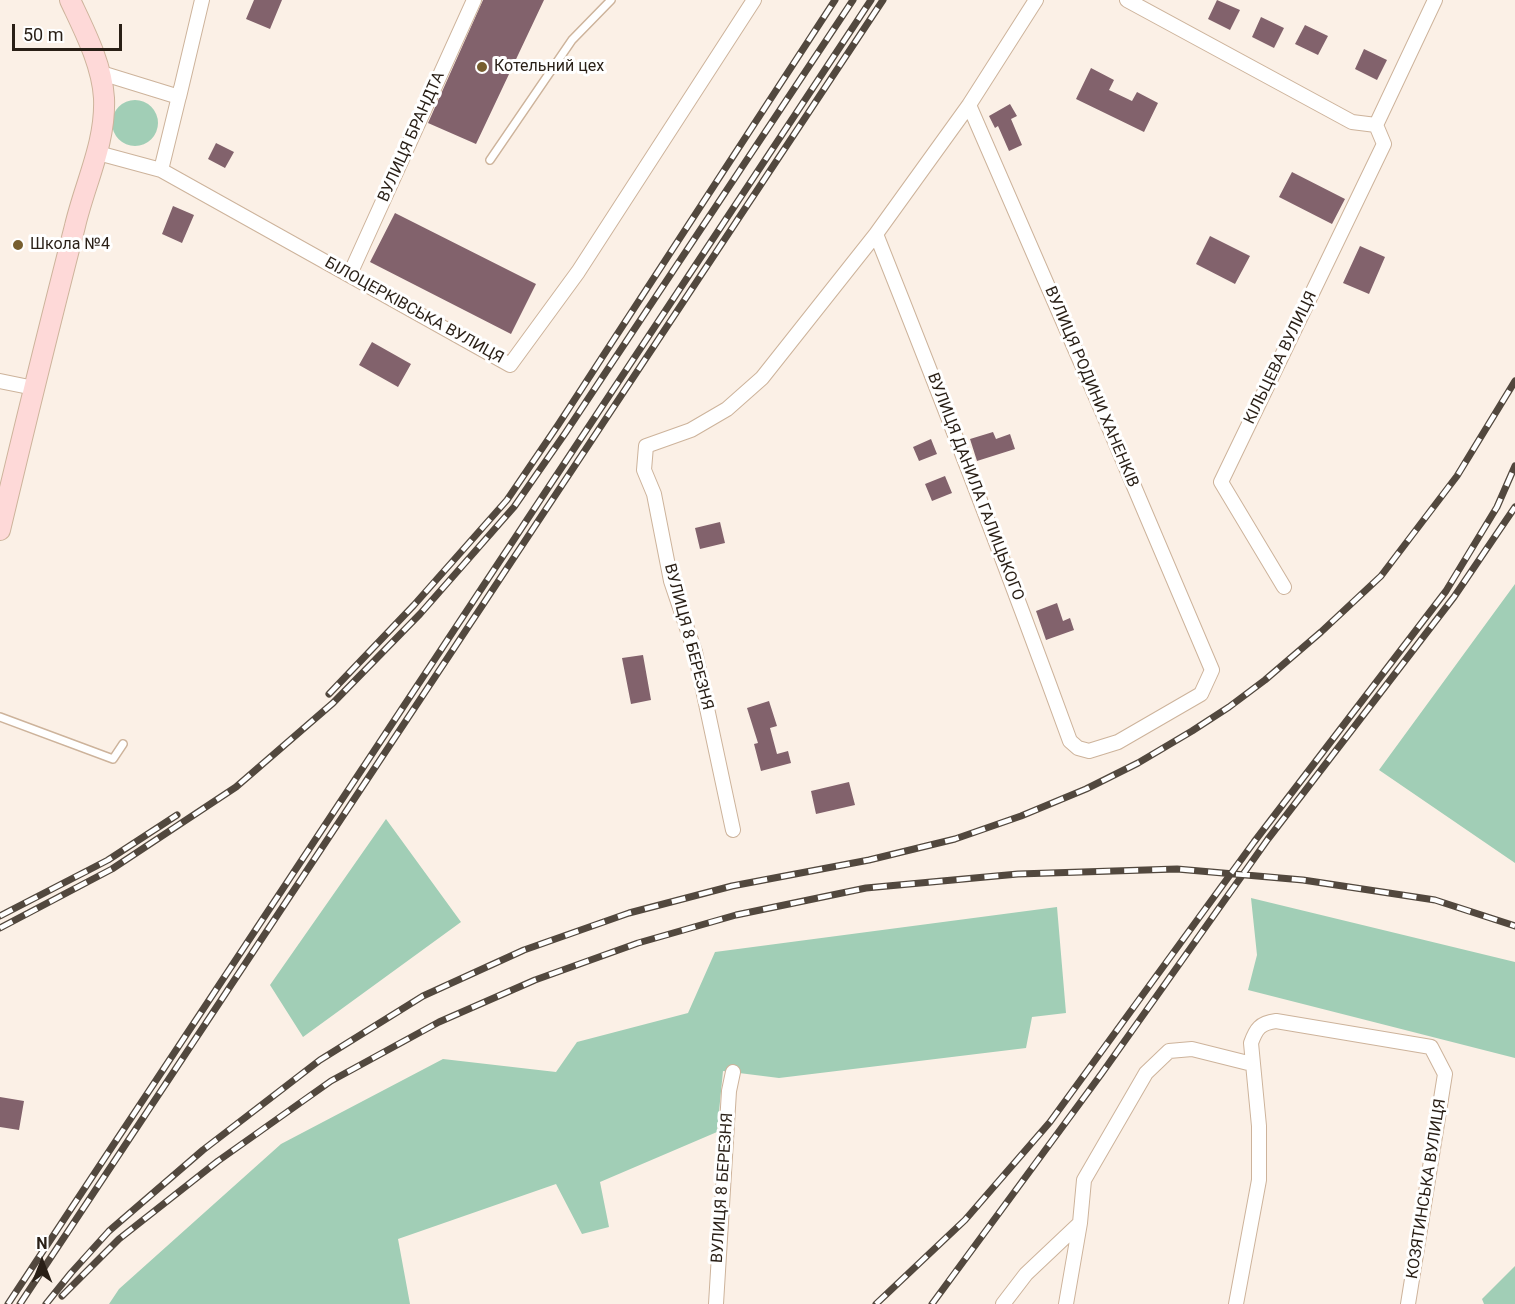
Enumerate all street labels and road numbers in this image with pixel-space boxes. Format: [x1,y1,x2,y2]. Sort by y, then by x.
street label: ВУЛИЦЯ БРАНДТА [375,69,449,205]
street label: БІЛОЦЕРКІВСЬКА ВУЛИЦЯ [321,254,507,368]
street label: ВУЛИЦЯ РОДИНИ ХАНЕНКІВ [1040,284,1142,490]
street label: КІЛЬЦЕВА ВУЛИЦЯ [1240,288,1322,428]
street label: ВУЛИЦЯ ДАНИЛА ГАЛИЦЬКОГО [923,370,1027,604]
street label: ВУЛИЦЯ 8 БЕРЕЗНЯ [659,562,717,712]
street label: КОЗЯТИНСЬКА ВУЛИЦЯ [1403,1098,1451,1280]
street label: ВУЛИЦЯ 8 БЕРЕЗНЯ [708,1112,738,1264]

